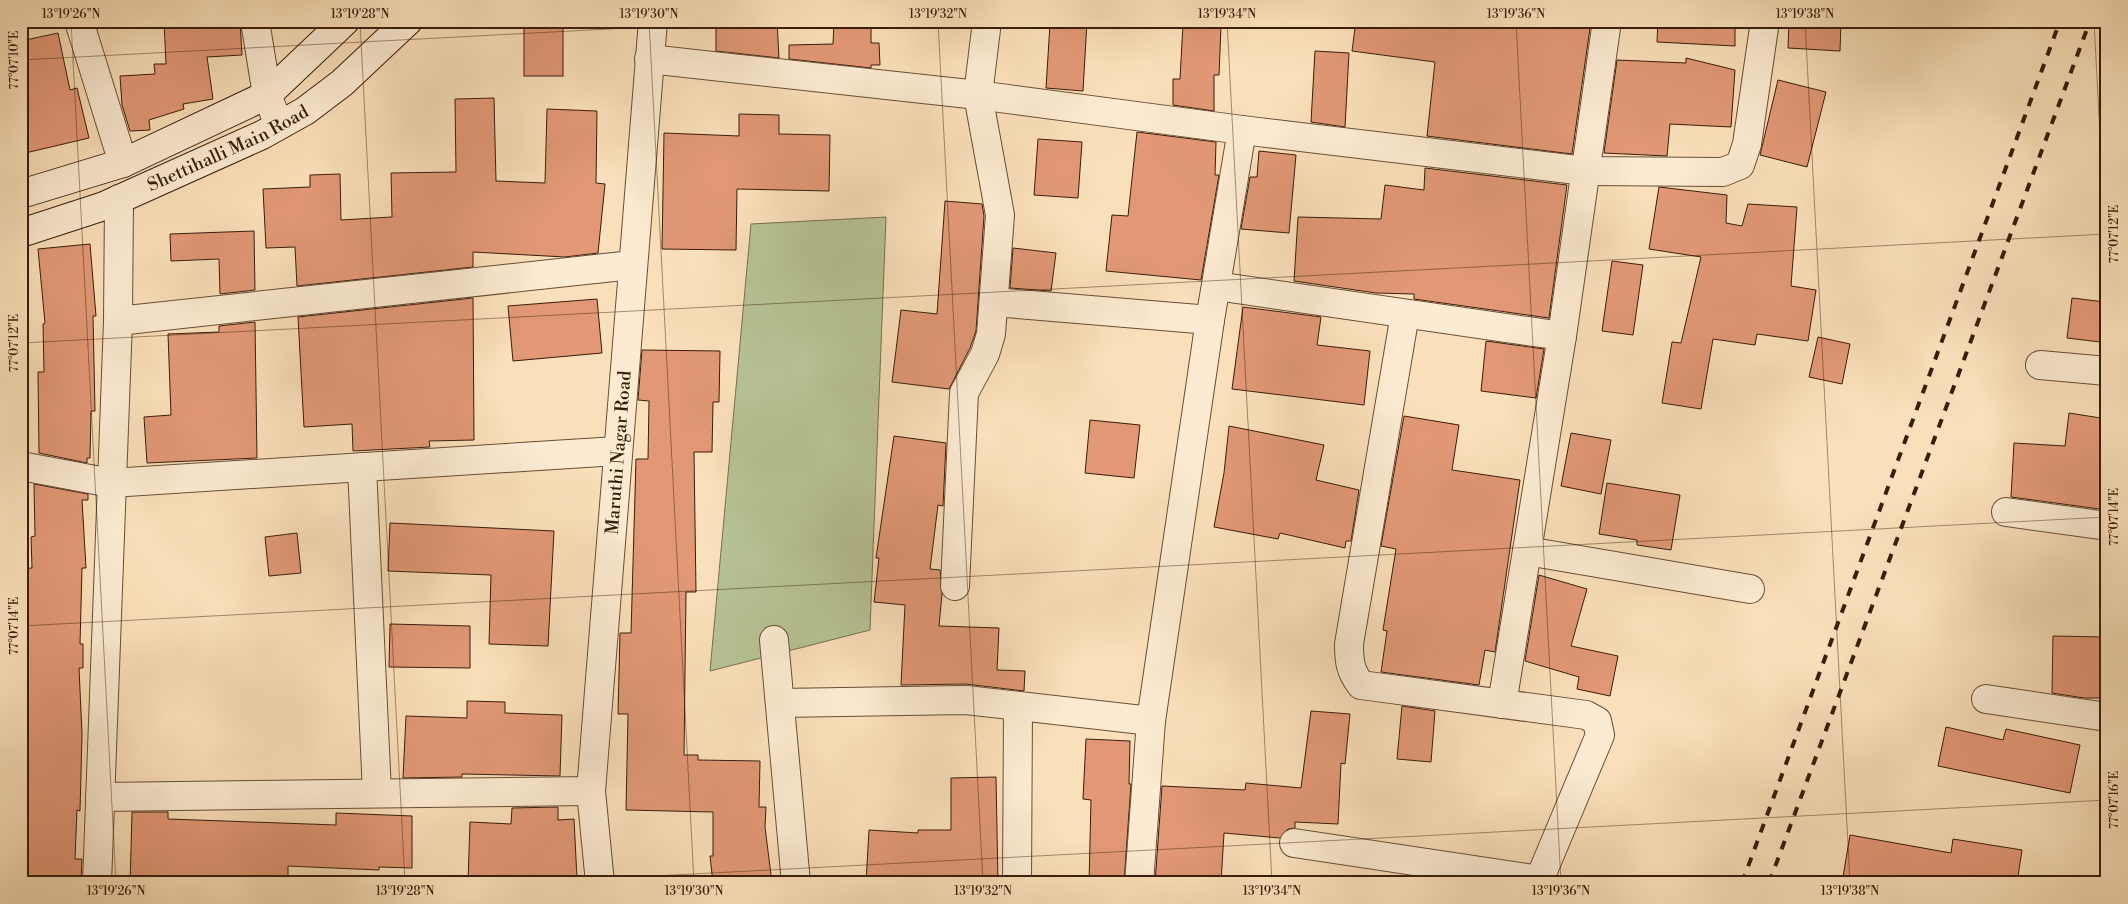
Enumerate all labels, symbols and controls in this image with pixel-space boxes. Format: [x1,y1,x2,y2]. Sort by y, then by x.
text: 13°19'26"N [42,7,100,22]
text: 13°19'28"N [331,7,389,22]
text: 13°19'30"N [619,7,679,22]
text: 13°19'32"N [909,7,967,22]
text: 13°19'34"N [1198,7,1256,22]
text: 13°19'36"N [1487,7,1545,22]
text: 13°19'38"N [1776,7,1834,22]
text: 77°07'10"E [7,31,22,89]
street label: Shettihalli Main Road [144,99,313,197]
text: 77°07'12"E [2107,205,2122,263]
text: 77°07'12"E [7,314,22,372]
street label: Maruthi Nagar Road [600,369,636,535]
text: 77°07'14"E [2107,488,2122,546]
text: 77°07'14"E [7,597,22,655]
text: 77°07'16"E [2107,771,2122,829]
text: 13°19'26"N [87,884,145,899]
text: 13°19'28"N [376,884,434,899]
text: 13°19'30"N [664,884,724,899]
text: 13°19'32"N [954,884,1012,899]
text: 13°19'34"N [1243,884,1301,899]
text: 13°19'36"N [1532,884,1590,899]
text: 13°19'38"N [1821,884,1879,899]

